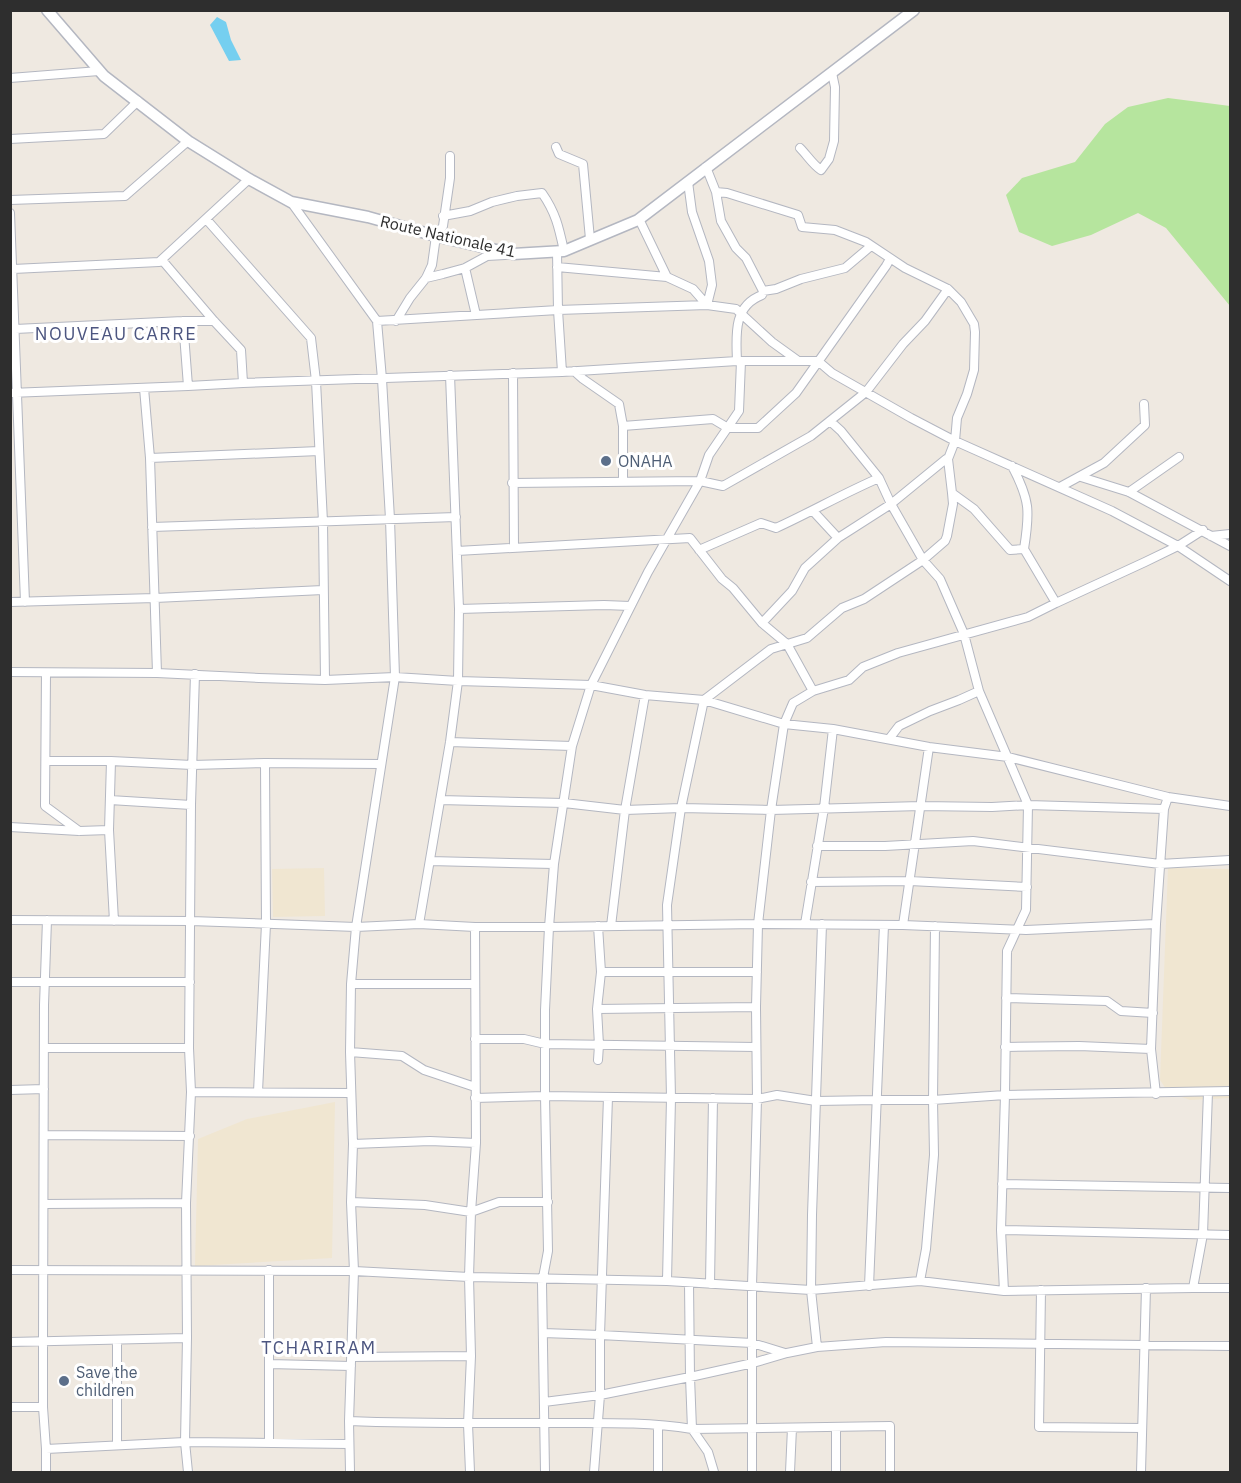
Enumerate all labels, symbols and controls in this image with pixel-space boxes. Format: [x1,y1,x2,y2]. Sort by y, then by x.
street label: Route Nationale 41 [378,211,518,261]
district label: NOUVEAU CARRE [35,322,197,345]
place label: ONAHA [618,451,672,471]
marker: ONAHA [599,454,613,468]
district label: TCHARIRAM [261,1336,377,1359]
place label: Save the children [76,1362,138,1400]
marker: Save the children [57,1374,71,1388]

